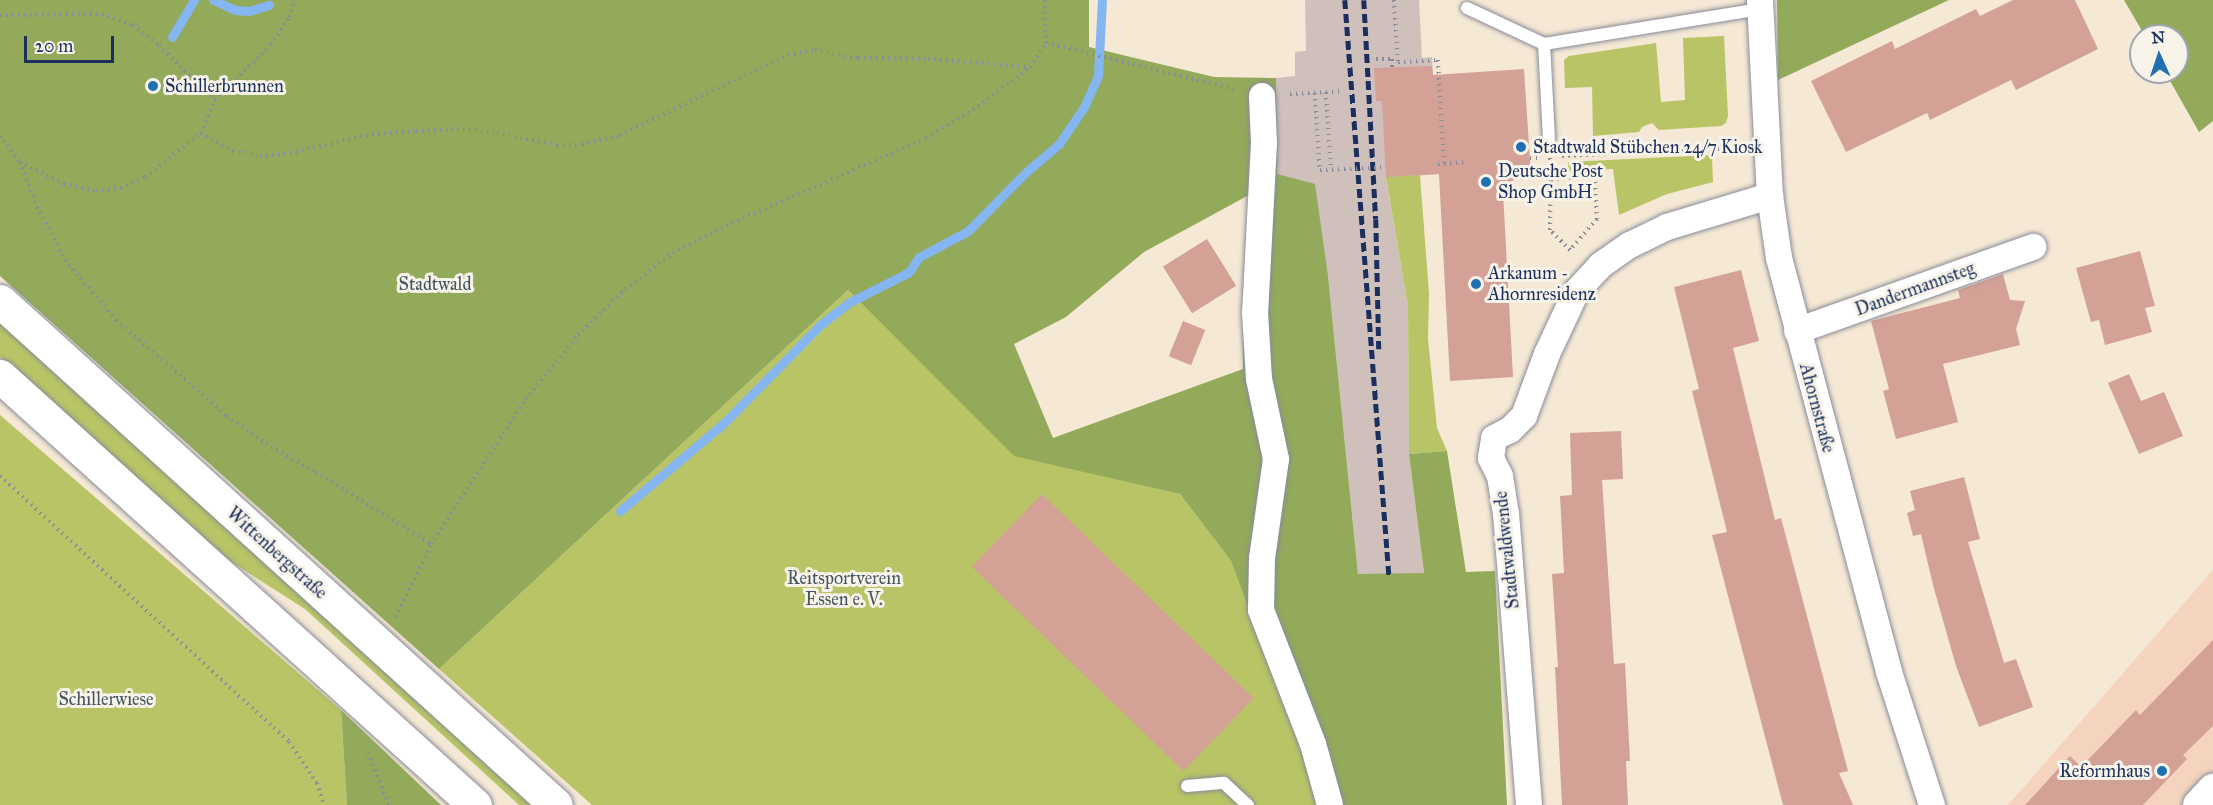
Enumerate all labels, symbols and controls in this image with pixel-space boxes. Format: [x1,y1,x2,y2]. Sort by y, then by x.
scale bar [27,24,117,62]
north arrow [2129,24,2189,84]
text: N [2151,28,2165,47]
text: 20 m [35,35,73,57]
place label: Schillerbrunnen [165,75,284,97]
marker: Schillerbrunnen [146,79,160,93]
place label: Stadtwald Stübchen 24/7 Kiosk [1533,136,1762,158]
marker: Stadtwald Stübchen 24/7 Kiosk [1514,140,1528,154]
place label: Deutsche Post Shop GmbH [1498,161,1603,204]
marker: Deutsche Post Shop GmbH [1479,175,1493,189]
street label: Dandermannsteg [1852,257,1978,321]
place label: Arkanum - Ahornresidenz [1488,263,1596,306]
park label: Stadtwald [399,273,471,295]
marker: Arkanum - Ahornresidenz [1469,277,1483,291]
street label: Ahornstraße [1795,361,1839,455]
street label: Stadtwaldwende [1490,490,1524,610]
street label: Wittenbergstraße [222,502,332,604]
park label: Reitsportverein Essen e. V. [787,568,901,610]
park label: Schillerwiese [58,688,154,710]
place label: Reformhaus [2059,760,2150,782]
marker: Reformhaus [2155,764,2169,778]

